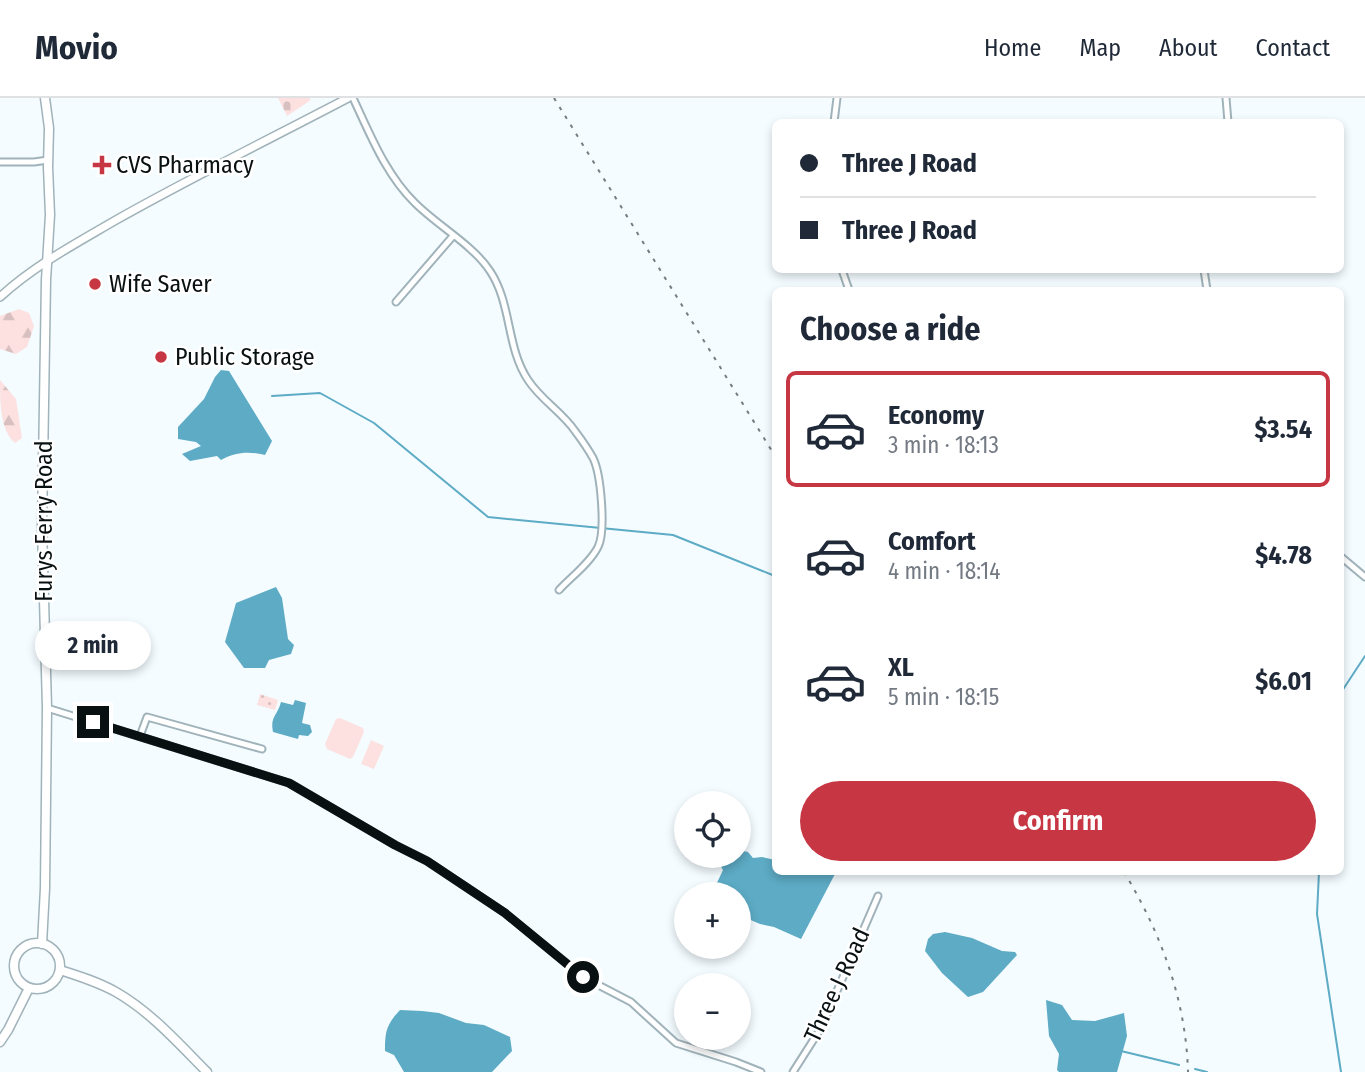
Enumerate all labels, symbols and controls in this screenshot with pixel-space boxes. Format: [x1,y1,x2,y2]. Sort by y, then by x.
text: Movio [35,28,118,68]
text: Home [984,34,1041,62]
text: Map [1079,34,1121,62]
text: About [1159,34,1217,62]
text: Contact [1255,34,1330,62]
text: Three J Road [842,148,977,179]
place label: CVS Pharmacy [116,151,254,179]
marker: CVS Pharmacy [94,157,110,173]
text: Three J Road [842,215,977,246]
place label: Wife Saver [109,270,212,298]
marker: Wife Saver [87,276,103,292]
text: Choose a ride [800,310,981,348]
place label: Public Storage [175,343,315,371]
marker: Public Storage [153,349,169,365]
icon: car [804,398,867,461]
text: Economy [888,400,984,431]
text: $3.54 [1254,414,1312,445]
text: 3 min · 18:13 [888,431,999,459]
street label: Furys Ferry Road [30,440,58,602]
icon: car [804,524,867,587]
text: Comfort [888,526,976,557]
text: $4.78 [1255,540,1312,571]
text: 4 min · 18:14 [888,557,1000,585]
callout: 2 min [35,620,151,670]
text: 2 min [68,631,119,659]
icon: car [804,650,867,713]
text: XL [888,652,914,683]
text: $6.01 [1255,666,1312,697]
text: 5 min · 18:15 [888,683,999,711]
route end [77,706,109,738]
button: Confirm [800,781,1316,861]
map controls [674,791,751,1050]
button: locate [674,791,751,868]
button: + [674,882,751,959]
street label: Three J Road [798,923,876,1047]
route start [567,961,599,993]
button: − [674,973,751,1050]

